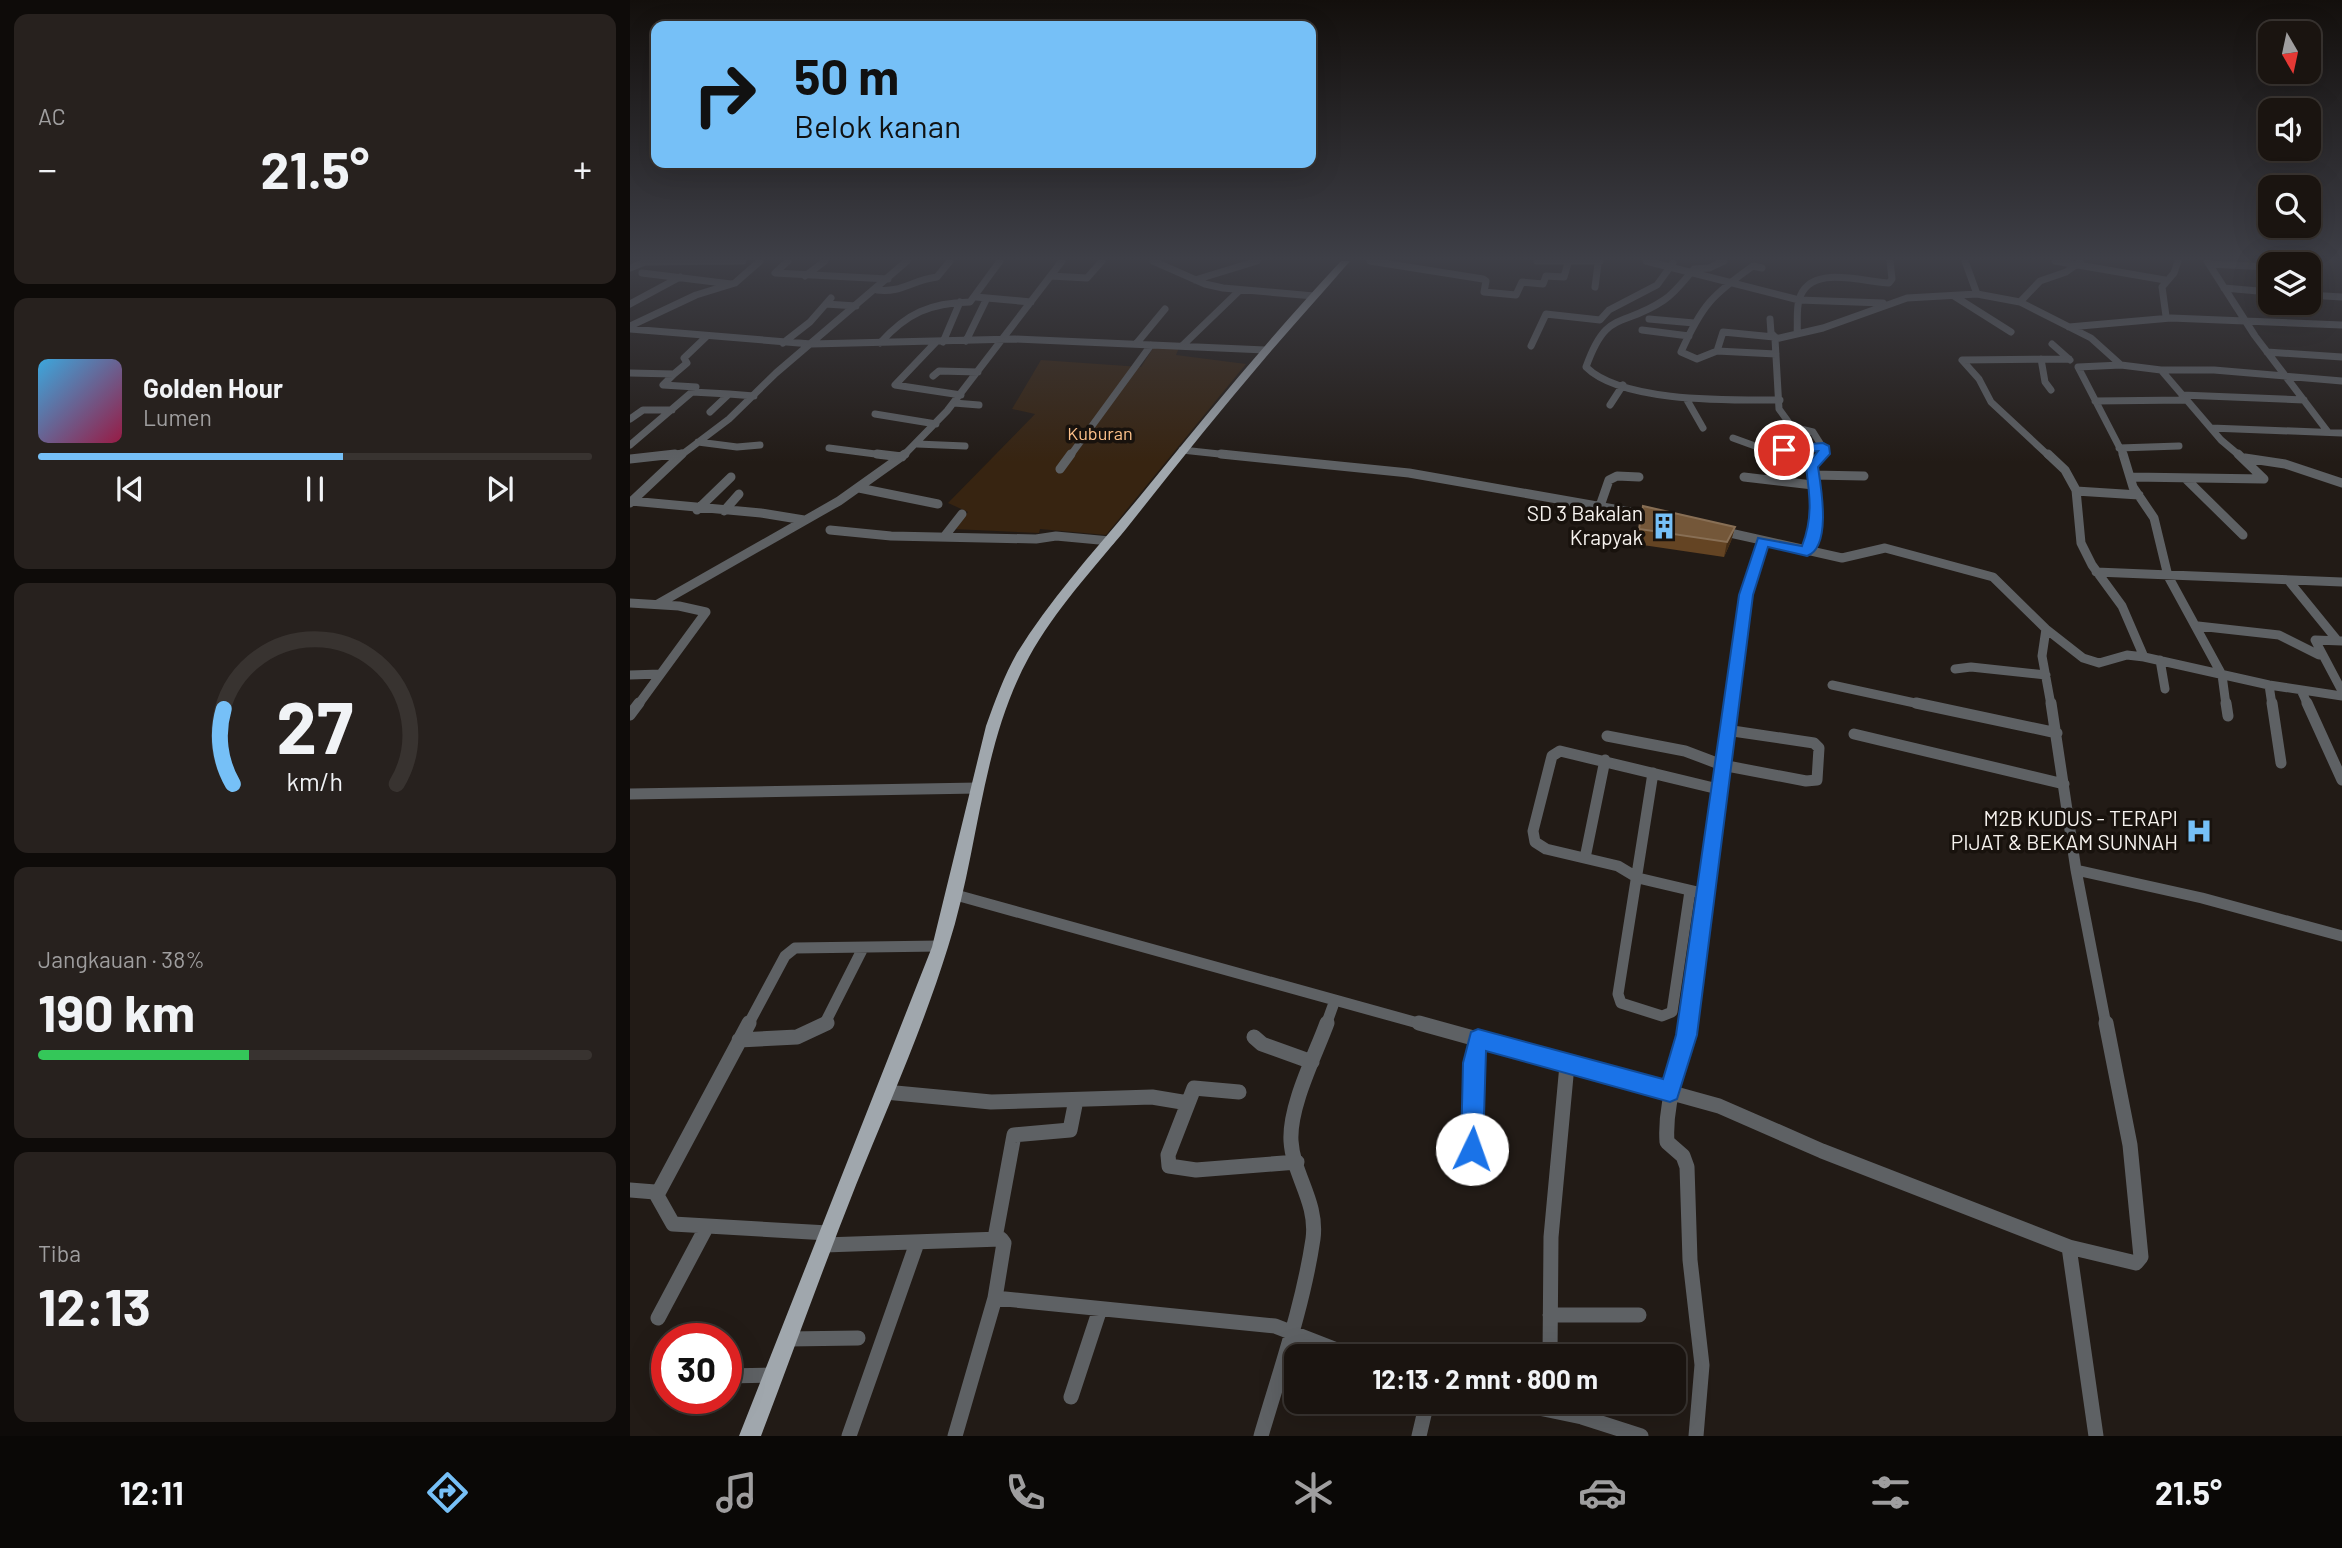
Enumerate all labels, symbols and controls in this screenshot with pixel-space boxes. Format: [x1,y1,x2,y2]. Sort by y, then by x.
north arrow [2258,21,2320,84]
map controls [2258,21,2321,315]
text: 50 m [794,46,899,105]
icon: right [679,49,770,140]
button: sound [2258,98,2321,161]
text: AC [38,102,66,130]
text: Belok kanan [794,106,961,144]
text: 21.5° [261,137,369,199]
text: − [38,145,57,191]
text: + [573,145,592,191]
button: search [2258,175,2321,238]
button: layers [2258,252,2321,315]
text: Golden Hour [143,372,283,403]
text: Lumen [143,403,212,431]
pin [1754,420,1814,480]
park label: Kuburan [1067,422,1133,444]
icon: arrive [1765,431,1803,469]
icon: previous [111,470,149,508]
icon: pause [296,470,334,508]
icon: next [481,470,519,508]
place label: SD 3 Bakalan Krapyak [1527,500,1643,549]
building icon: SD 3 Bakalan Krapyak [1649,511,1679,541]
text: 27 [277,681,353,769]
text: km/h [287,766,343,796]
place label: M2B KUDUS - TERAPI PIJAT & BEKAM SUNNAH [1951,805,2178,854]
hospital icon: M2B KUDUS - TERAPI PIJAT & BEKAM SUNNAH [2184,816,2214,846]
text: Jangkauan · 38% [38,945,205,973]
text: 190 km [38,980,195,1042]
position arrow [1435,1112,1509,1186]
text: Tiba [38,1239,81,1267]
text: 12:13 [38,1274,151,1336]
speed limit sign: 30 [651,1323,742,1414]
text: 12:13 · 2 mnt · 800 m [1372,1363,1598,1394]
icon: directions [423,1468,472,1517]
icon: music [712,1468,761,1517]
icon: phone [1001,1468,1050,1517]
icon: climate [1289,1468,1338,1517]
icon: car [1578,1468,1627,1517]
icon: filters [1866,1468,1915,1517]
text: 12:11 [120,1473,184,1511]
text: 21.5° [2155,1473,2222,1511]

